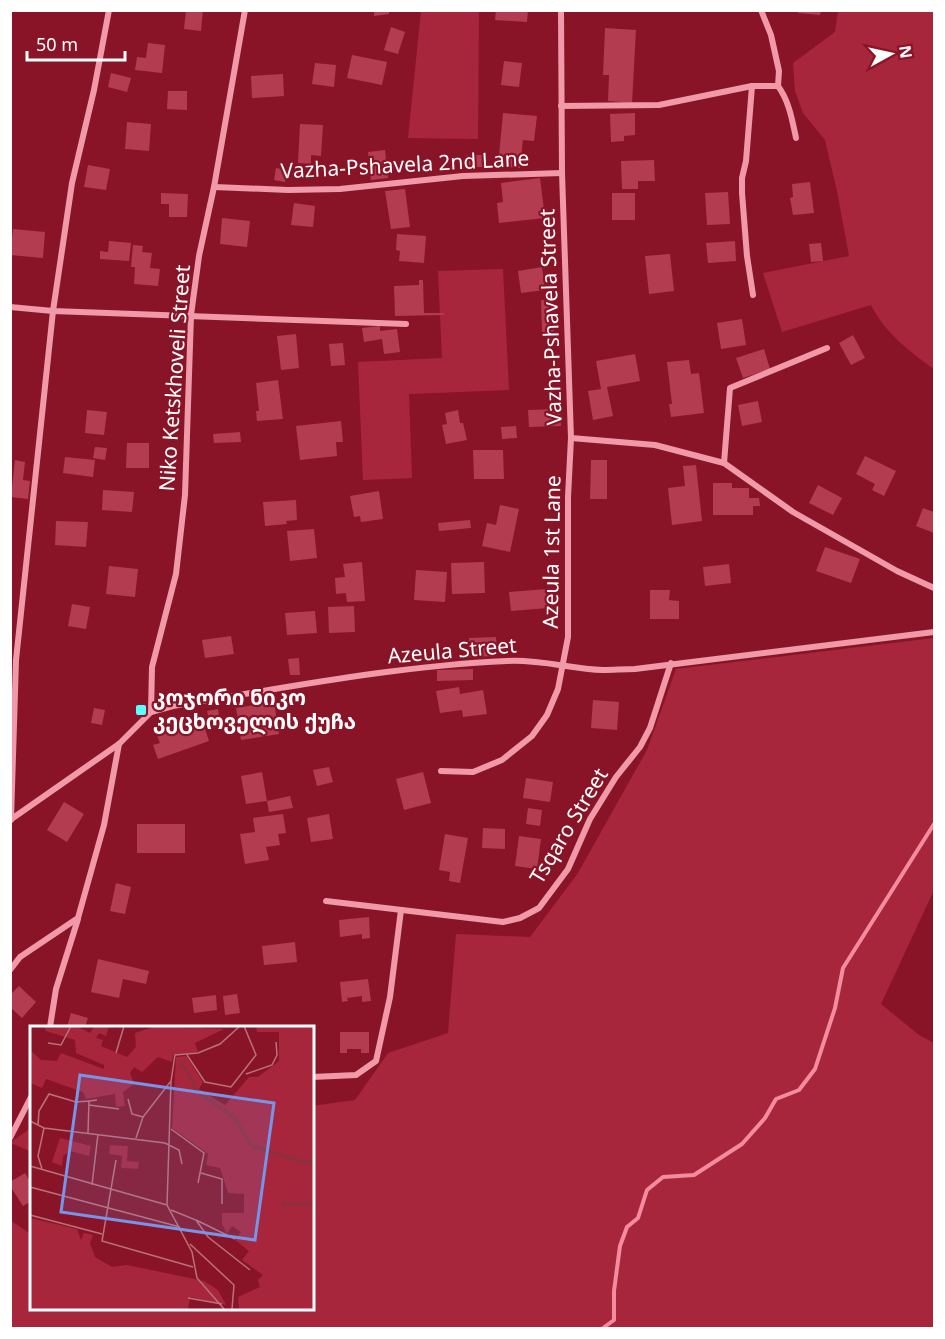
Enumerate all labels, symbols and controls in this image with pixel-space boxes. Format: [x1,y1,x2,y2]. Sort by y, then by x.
scale bar [27,24,124,62]
north arrow [861,24,921,84]
text: 50 m [36,32,78,56]
text: N [894,44,918,60]
street label: Vazha-Pshavela 2nd Lane [280,144,530,184]
street label: Vazha-Pshavela Street [532,208,568,426]
street label: Niko Ketskhoveli Street [152,263,196,492]
street label: Azeula 1st Lane [536,475,566,629]
street label: Azeula Street [386,630,518,670]
place label: კოჯორი ნიკო კეცხოველის ქუჩა [153,683,356,735]
marker: კოჯორი ნიკო კეცხოველის ქუჩა [134,703,148,717]
street label: Tsqaro Street [523,762,614,889]
inset map [30,1026,314,1309]

